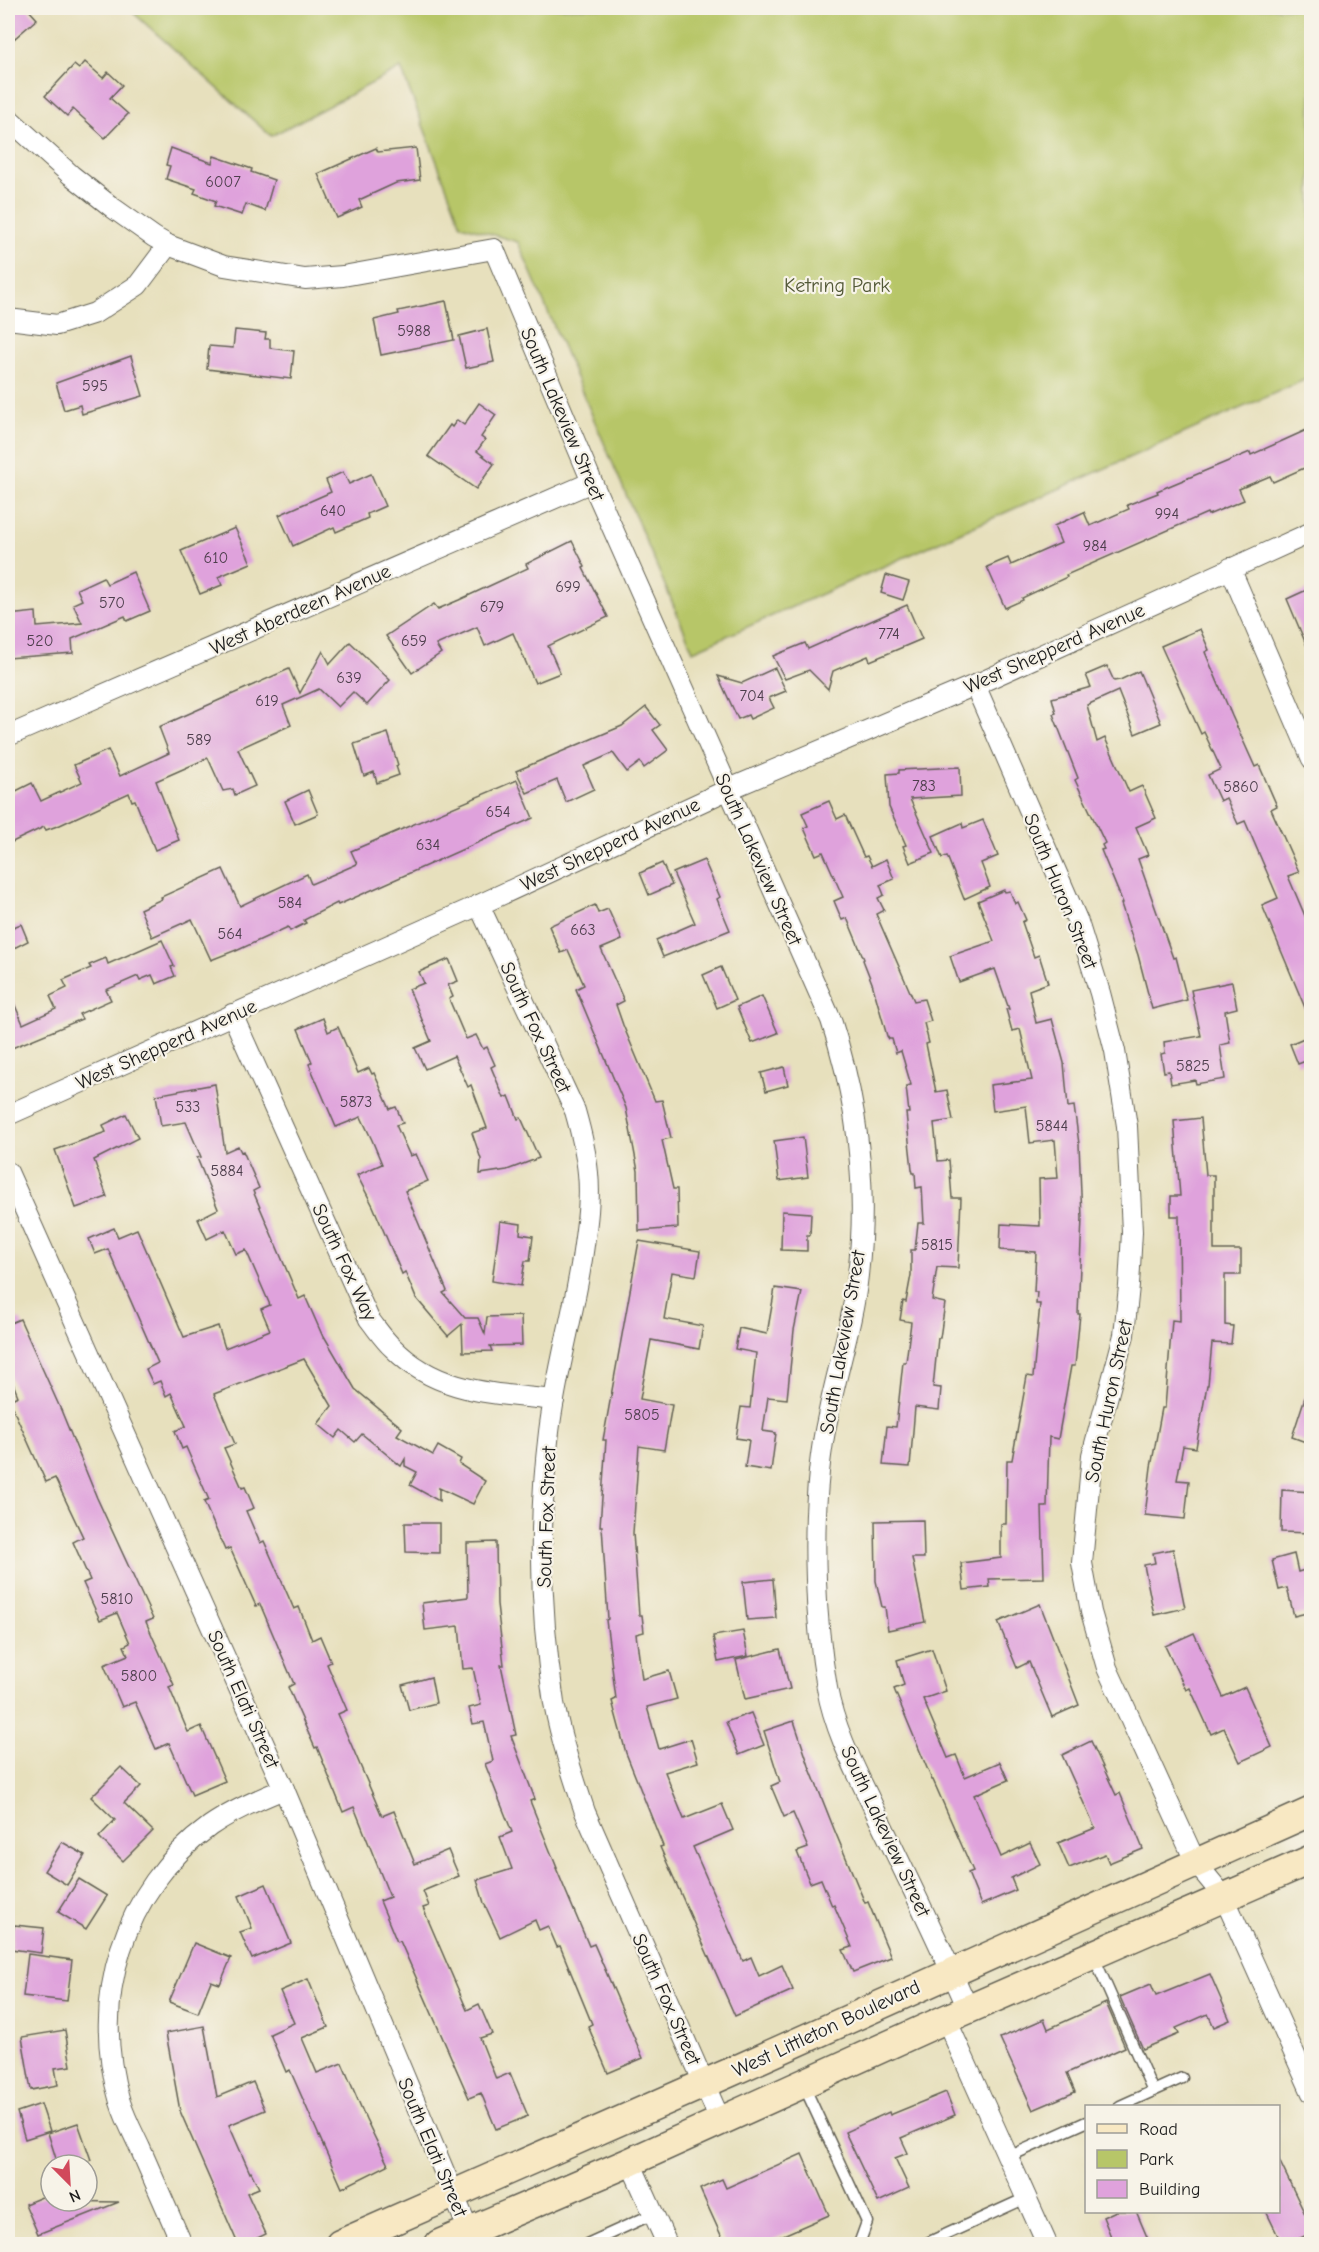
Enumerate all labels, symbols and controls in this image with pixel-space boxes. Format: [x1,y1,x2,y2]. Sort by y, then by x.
house number: 6007 [205,173,241,191]
park label: Ketring Park [784,274,890,297]
house number: 5988 [397,322,431,340]
street label: South Lakeview Street [516,324,610,505]
house number: 595 [82,377,108,395]
house number: 640 [320,502,346,520]
house number: 994 [1155,505,1179,523]
house number: 984 [1083,537,1107,555]
house number: 610 [204,549,228,567]
street label: West Aberdeen Avenue [206,559,394,660]
house number: 699 [555,578,581,596]
house number: 570 [99,594,125,612]
house number: 679 [480,598,504,616]
street label: West Shepperd Avenue [960,598,1148,699]
house number: 774 [878,625,900,643]
house number: 520 [27,632,53,650]
house number: 659 [401,632,427,650]
house number: 639 [336,669,362,687]
house number: 704 [739,687,765,705]
house number: 619 [255,692,279,710]
house number: 589 [186,731,212,749]
street label: South Lakeview Street [710,770,807,950]
house number: 783 [912,777,936,795]
house number: 5860 [1223,778,1259,796]
street label: West Shepperd Avenue [517,793,704,896]
house number: 654 [485,803,511,821]
street label: South Huron Street [1019,810,1103,973]
house number: 634 [416,836,440,854]
house number: 584 [278,894,302,912]
house number: 663 [570,921,596,939]
house number: 564 [217,925,243,943]
street label: South Fox Street [495,958,576,1097]
street label: West Shepperd Avenue [72,994,260,1095]
house number: 5825 [1176,1057,1210,1075]
house number: 5873 [340,1093,372,1111]
house number: 533 [176,1098,200,1116]
house number: 5844 [1036,1117,1068,1135]
house number: 5884 [211,1162,243,1180]
street label: South Fox Way [307,1200,382,1325]
house number: 5815 [921,1236,953,1254]
street label: South Lakeview Street [815,1247,870,1436]
street label: South Huron Street [1080,1316,1137,1485]
house number: 5805 [624,1406,660,1424]
street label: South Fox Street [533,1445,561,1588]
house number: 5810 [101,1590,134,1608]
street label: South Elati Street [203,1627,285,1773]
house number: 5800 [121,1667,157,1685]
street label: South Lakeview Street [836,1742,936,1921]
street label: South Fox Street [627,1930,706,2070]
street label: West Littleton Boulevard [729,1975,924,2082]
street label: South Elati Street [393,2074,473,2221]
legend [1085,2105,1280,2213]
text: Road [1139,2119,1178,2140]
text: Park [1139,2149,1174,2170]
north arrow [39,2153,99,2213]
text: Building [1139,2179,1201,2200]
text: N [66,2185,83,2206]

